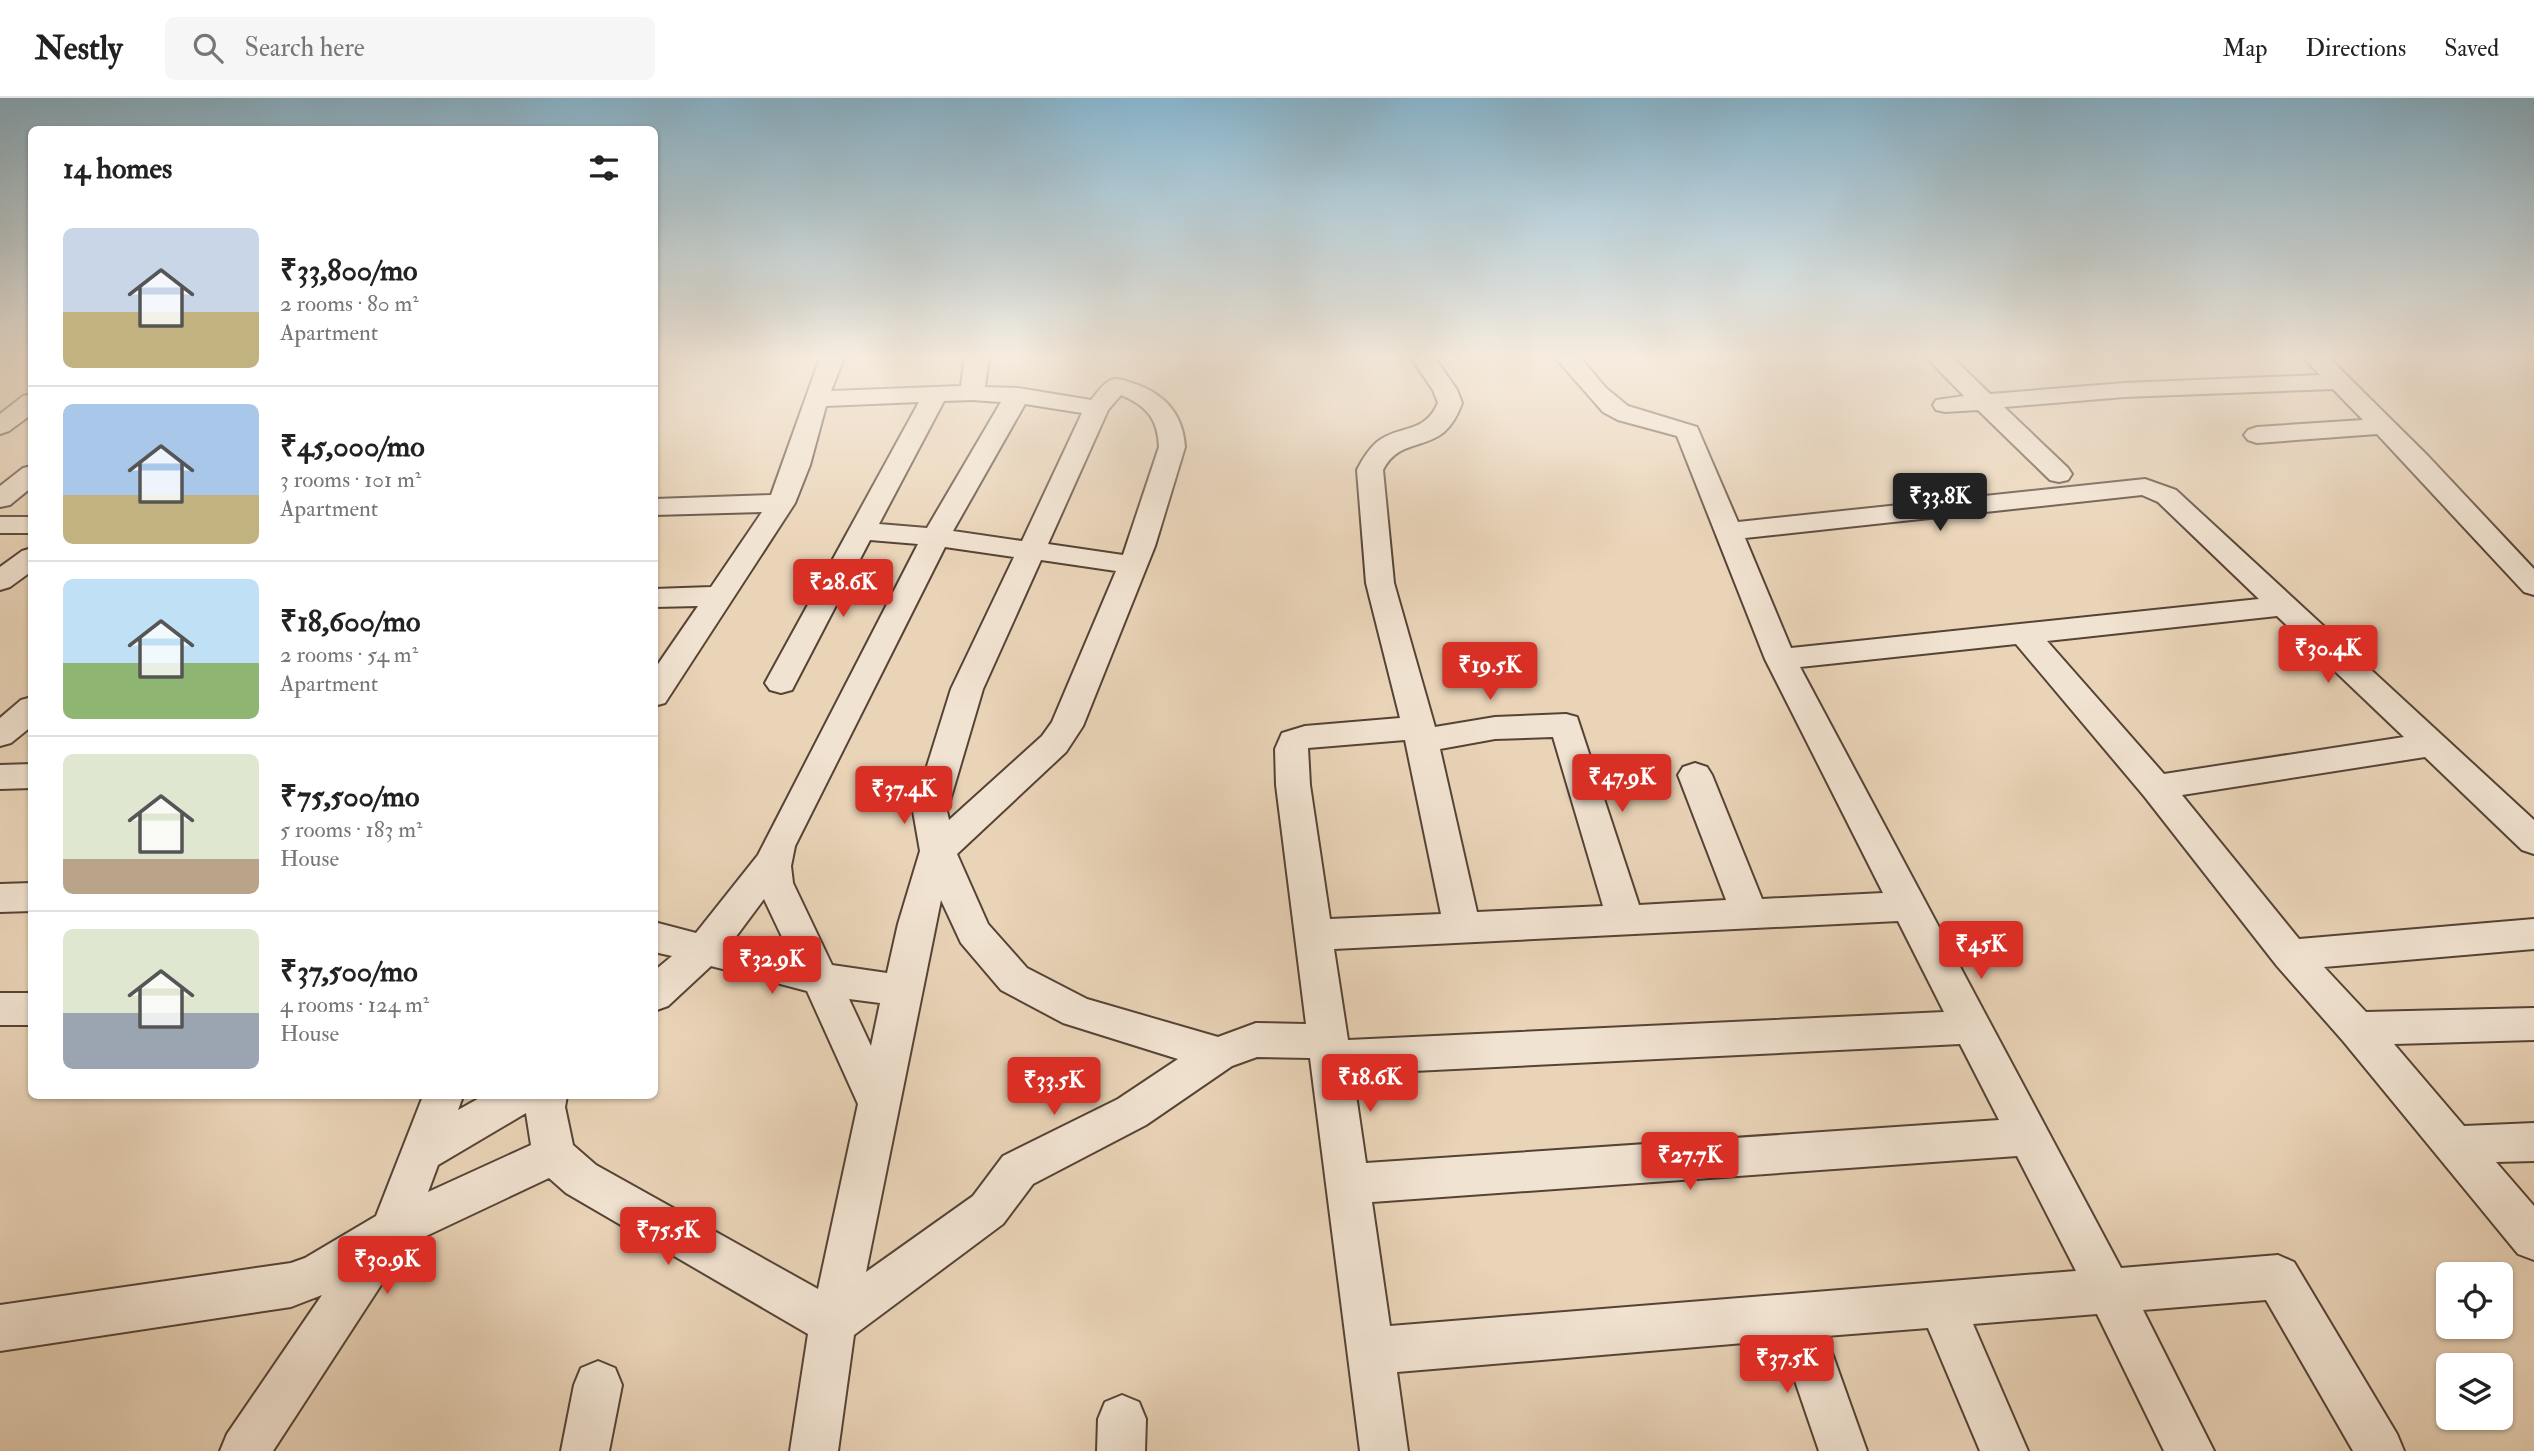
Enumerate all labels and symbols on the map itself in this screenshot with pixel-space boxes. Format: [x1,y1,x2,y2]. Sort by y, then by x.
pin: ₹33.8K [1883,474,1997,533]
pin: ₹28.6K [786,560,900,619]
pin: ₹30.4K [2271,626,2385,685]
pin: ₹19.5K [1433,642,1547,702]
pin: ₹47.9K [1565,754,1679,814]
pin: ₹37.4K [847,766,961,826]
pin: ₹45K [1940,922,2022,981]
pin: ₹32.9K [715,936,829,996]
pin: ₹18.6K [1313,1054,1427,1114]
pin: ₹33.5K [997,1058,1111,1117]
pin: ₹27.7K [1633,1132,1747,1192]
pin: ₹75.5K [611,1208,725,1267]
pin: ₹30.9K [330,1236,444,1296]
pin: ₹37.5K [1730,1336,1844,1395]

